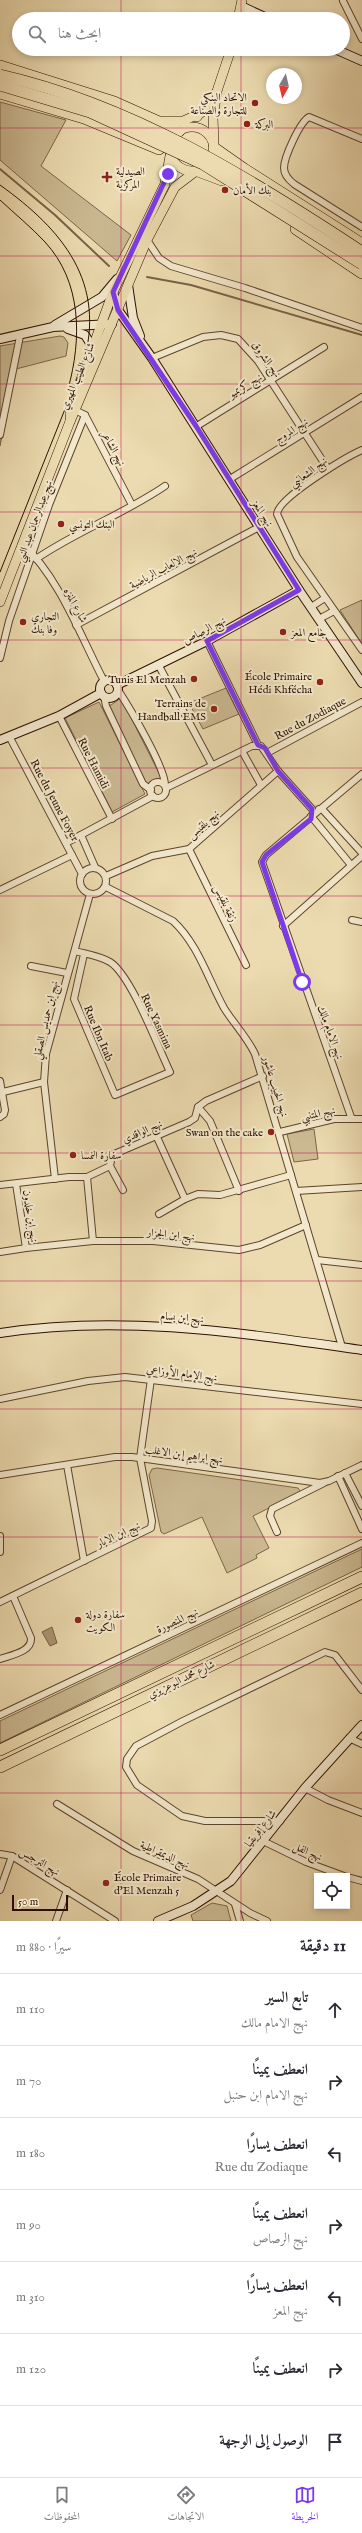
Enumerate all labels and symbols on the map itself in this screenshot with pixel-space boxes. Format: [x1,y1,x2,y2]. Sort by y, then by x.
north arrow [266,68,302,104]
place label: الاتحاد البنكي للتجارة والصناعة [191,91,247,118]
marker: الاتحاد البنكي للتجارة والصناعة [250,98,260,108]
place label: البركة [254,117,273,132]
marker: البركة [242,119,252,129]
place label: الصيدلية المركزية [116,165,145,192]
route end [159,165,177,183]
marker: الصيدلية المركزية [101,171,113,183]
place label: بنك الأمان [233,182,272,198]
marker: بنك الأمان [220,185,230,195]
street label: نهج الشروق [246,339,284,382]
street label: شارع الطيب المهيري [57,341,100,413]
street label: نهج كريميو [225,370,266,404]
street label: نهج المروج [272,415,313,449]
street label: نهج الشاعر [95,428,128,470]
street label: نهج الشعانبي [287,454,332,494]
street label: نهج عبدالرحمان عبد النبي [14,478,59,565]
street label: نهج المعز [245,497,276,531]
place label: البنك التونسي [69,518,115,535]
marker: البنك التونسي [56,519,66,529]
street label: نهج الالعاب الرياضية [127,545,201,595]
street label: شارع المنزه [58,585,90,626]
place label: التجاري وفا بنك [31,610,59,637]
street label: نهج الرصاص [181,614,230,651]
marker: التجاري وفا بنك [18,617,28,627]
place label: جامع المعز [290,626,327,642]
marker: جامع المعز [278,627,288,637]
place label: École Primaire Hédi Khfécha [245,670,312,697]
place label: Tunis El Menzah [108,673,186,687]
marker: Tunis El Menzah [189,674,199,684]
marker: École Primaire Hédi Khfécha [315,677,325,687]
street label: Rue du Zodiaque [272,694,349,744]
place label: Terrains de Handball EMS [137,697,206,724]
marker: Terrains de Handball EMS [209,704,219,714]
street label: Rue Hamidi [74,735,112,792]
street label: Rue du Jeune Foyer [27,757,82,844]
street label: نهج بلقيس [185,807,225,845]
street label: زنقة بلقيس [210,882,240,925]
route start [293,973,311,991]
street label: نهج ابن حمديس الصقلي [30,979,65,1062]
street label: Rue Yasmina [137,992,175,1051]
street label: Rue Ibn Itab [80,1003,116,1064]
street label: نهج الامام مالك [311,1003,346,1062]
street label: نهج الحبيب عاشور [256,1053,291,1119]
street label: نهج المتنبي [300,1103,337,1127]
street label: نهج الواقدي [120,1117,166,1150]
place label: Swan on the cake [186,1126,263,1140]
marker: Swan on the cake [266,1127,276,1137]
place label: سفارة النمسا [81,1149,121,1163]
marker: سفارة النمسا [68,1150,78,1160]
street label: نهج ابن خلدون [16,1189,41,1244]
street label: نهج ابن الجزار [145,1225,196,1247]
street label: نهج ابن بسام [159,1309,204,1330]
street label: نهج الإمام الأوزاعي [145,1361,218,1388]
street label: نهج ابراهيم إبن الاغلب [144,1443,224,1470]
street label: نهج ابن الابار [93,1519,144,1554]
street label: نهج المنصورة [154,1605,202,1639]
place label: سفارة دولة الكويت [85,1608,125,1635]
marker: سفارة دولة الكويت [73,1615,83,1625]
street label: شارع محمد البوعزيزي [146,1658,218,1704]
street label: شارع إفريقيا [242,1807,281,1851]
street label: نهج الديمقراطية [136,1838,192,1875]
street label: نهج الفل [289,1839,325,1867]
street label: نهج النرجس [15,1844,62,1882]
place label: École Primaire d'El Menzah 5 [114,1871,181,1898]
marker: École Primaire d'El Menzah 5 [101,1878,111,1888]
scale bar [12,1893,68,1912]

